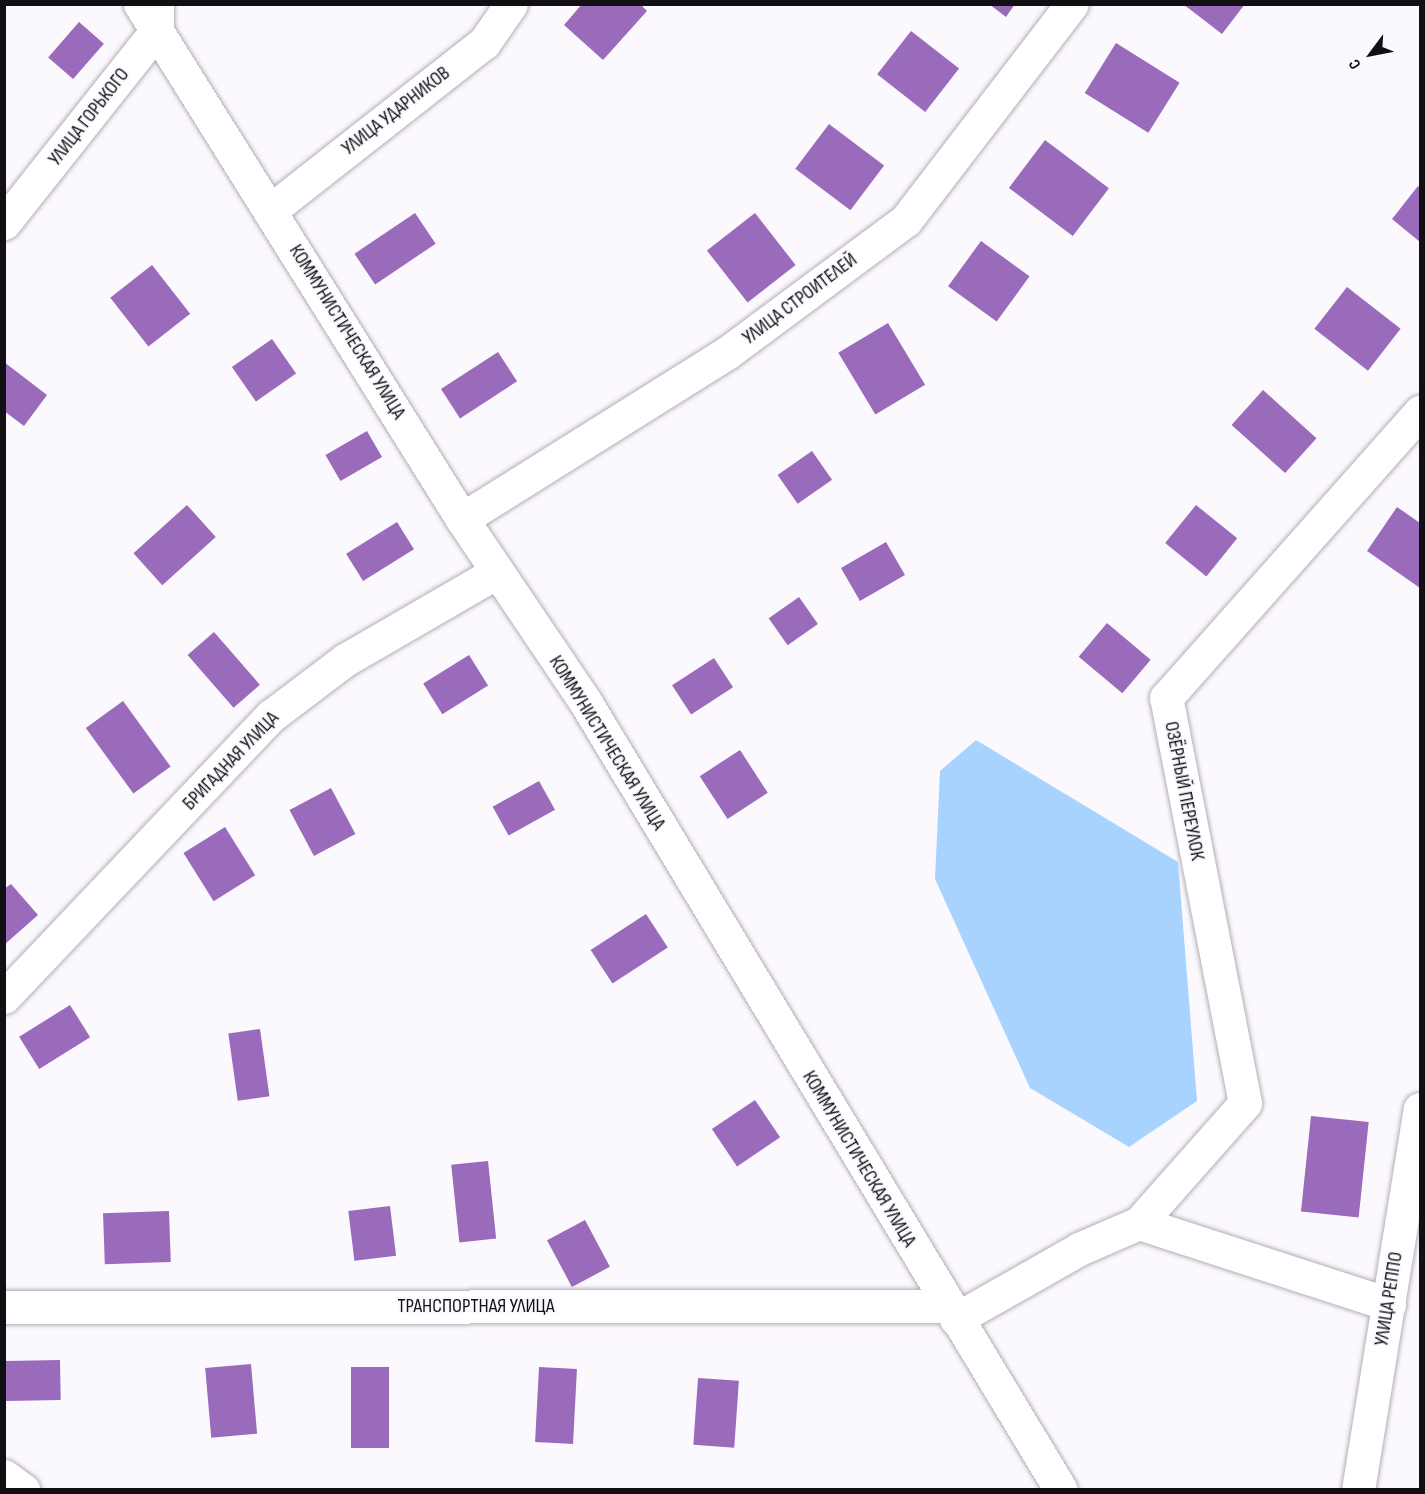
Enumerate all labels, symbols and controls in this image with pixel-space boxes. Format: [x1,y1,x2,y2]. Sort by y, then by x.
north arrow [1341,24,1401,84]
text: С [1345,55,1366,72]
street label: УЛИЦА УДАРНИКОВ [337,61,455,161]
street label: УЛИЦА ГОРЬКОГО [43,63,135,171]
street label: КОММУНИСТИЧЕСКАЯ УЛИЦА [283,240,411,424]
street label: УЛИЦА СТРОИТЕЛЕЙ [738,248,862,350]
street label: КОММУНИСТИЧЕСКАЯ УЛИЦА [543,651,671,835]
street label: БРИГАДНАЯ УЛИЦА [178,707,284,815]
street label: ОЗЁРНЫЙ ПЕРЕУЛОК [1159,719,1209,863]
street label: КОММУНИСТИЧЕСКАЯ УЛИЦА [797,1067,921,1251]
street label: УЛИЦА РЕППО [1370,1250,1408,1348]
street label: ТРАНСПОРТНАЯ УЛИЦА [397,1294,555,1318]

